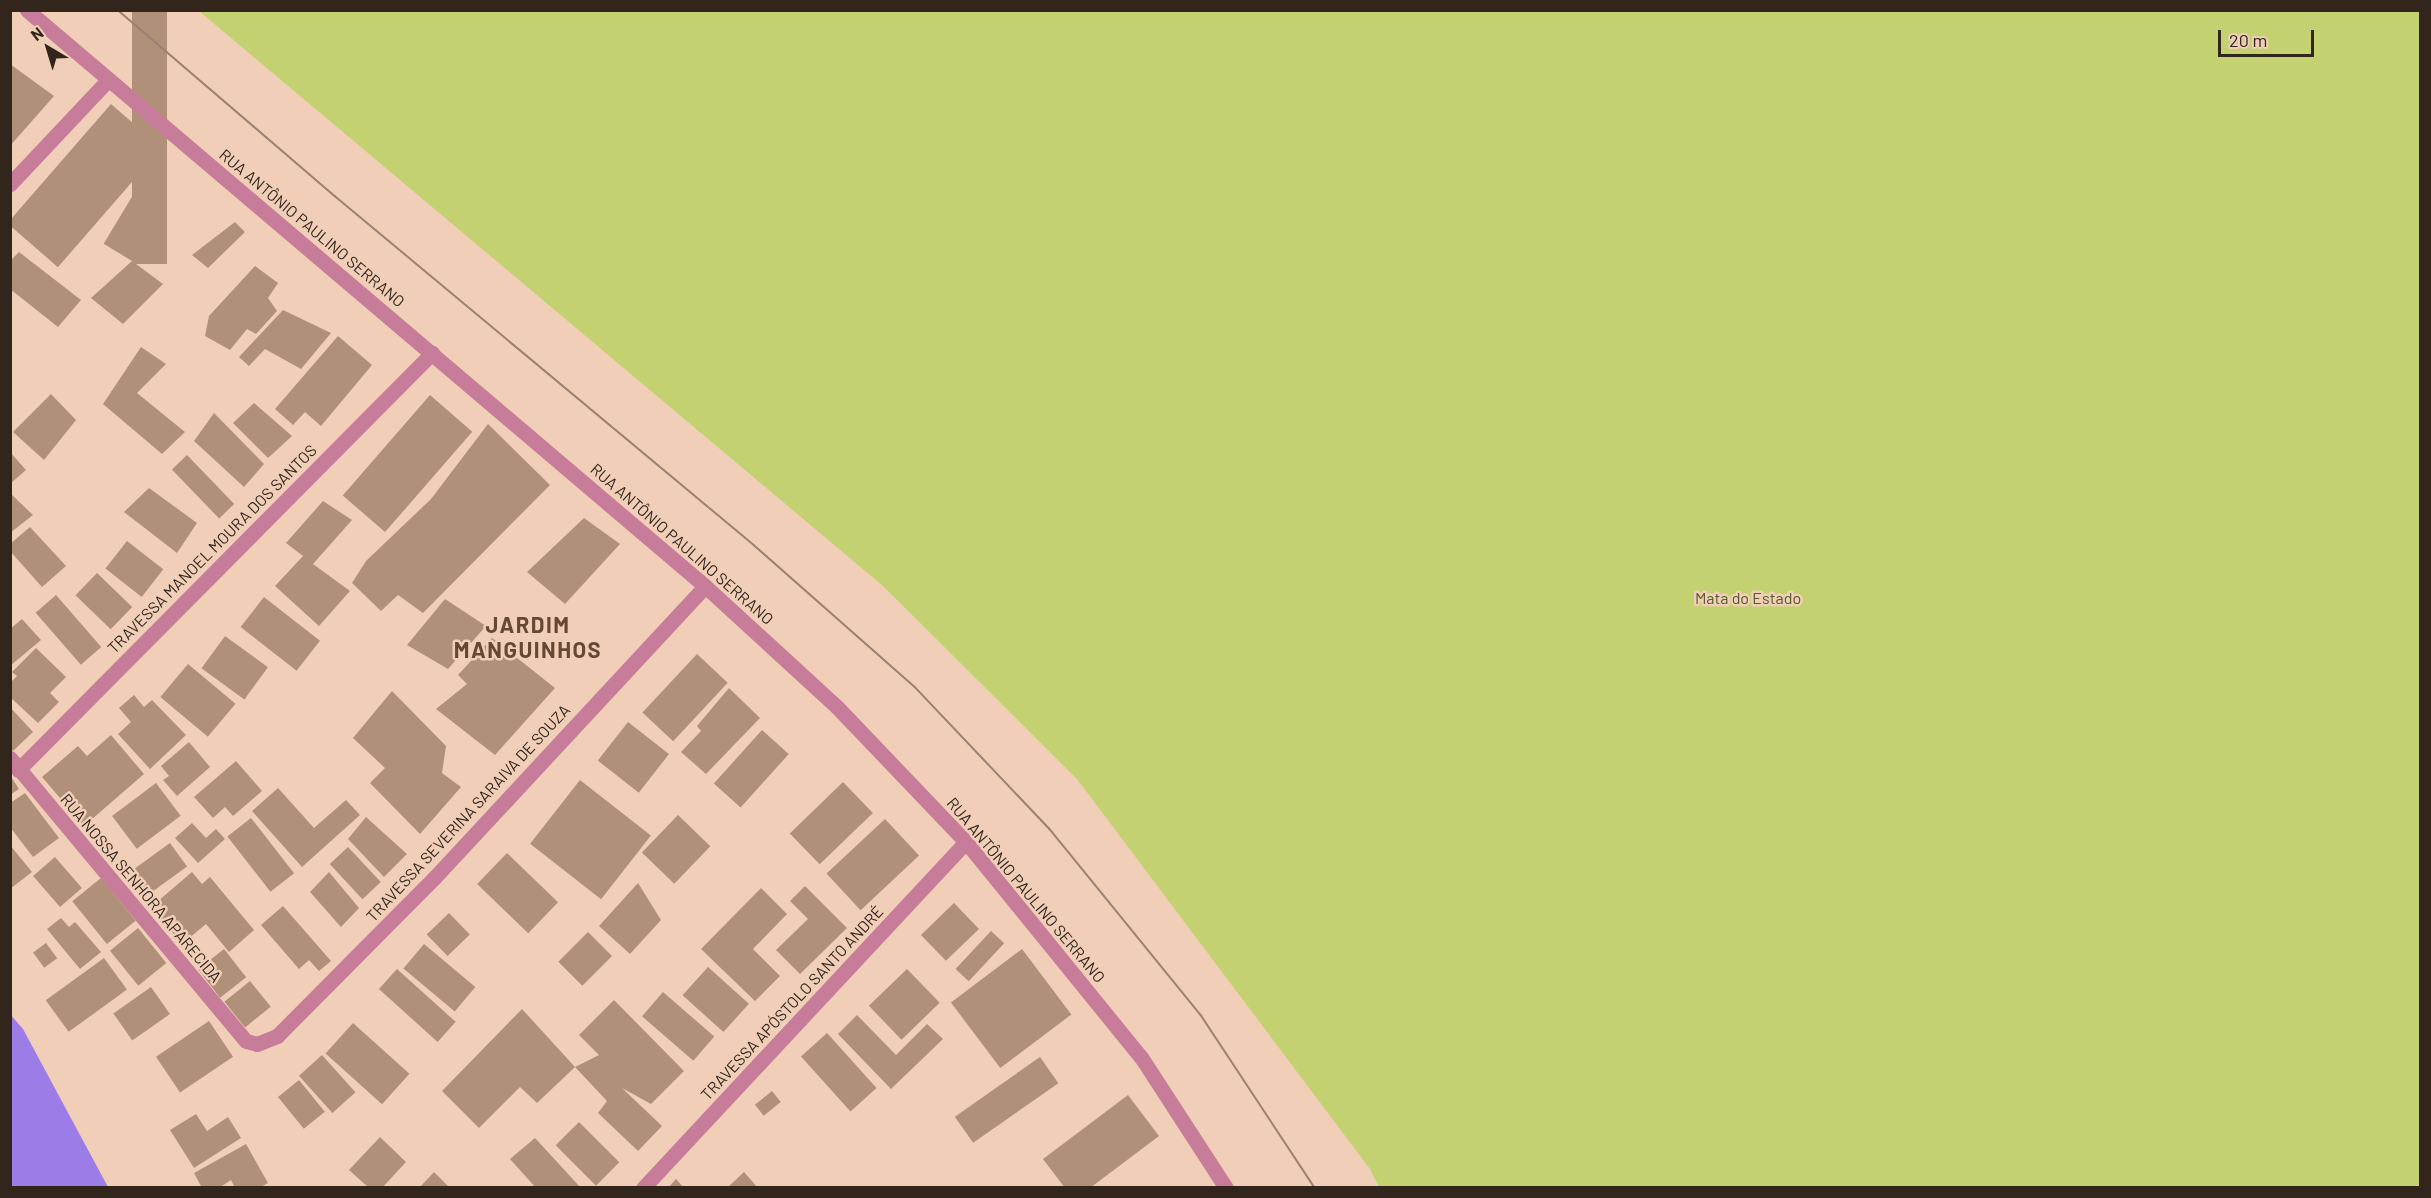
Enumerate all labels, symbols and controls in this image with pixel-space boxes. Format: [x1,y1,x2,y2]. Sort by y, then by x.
north arrow [18,18,78,78]
scale bar [2221,18,2317,56]
text: N [27,23,47,44]
text: 20 m [2229,29,2267,51]
street label: RUA ANTÔNIO PAULINO SERRANO [215,145,409,311]
street label: TRAVESSA MANOEL MOURA DOS SANTOS [103,440,321,658]
street label: RUA ANTÔNIO PAULINO SERRANO [587,459,777,629]
park label: Mata do Estado [1695,588,1801,608]
district label: JARDIM MANGUINHOS [454,611,602,662]
street label: TRAVESSA SEVERINA SARAIVA DE SOUZA [362,700,574,926]
street label: RUA NOSSA SENHORA APARECIDA [57,790,225,986]
street label: RUA ANTÔNIO PAULINO SERRANO [943,793,1109,987]
street label: TRAVESSA APÓSTOLO SANTO ANDRÉ [697,902,887,1104]

